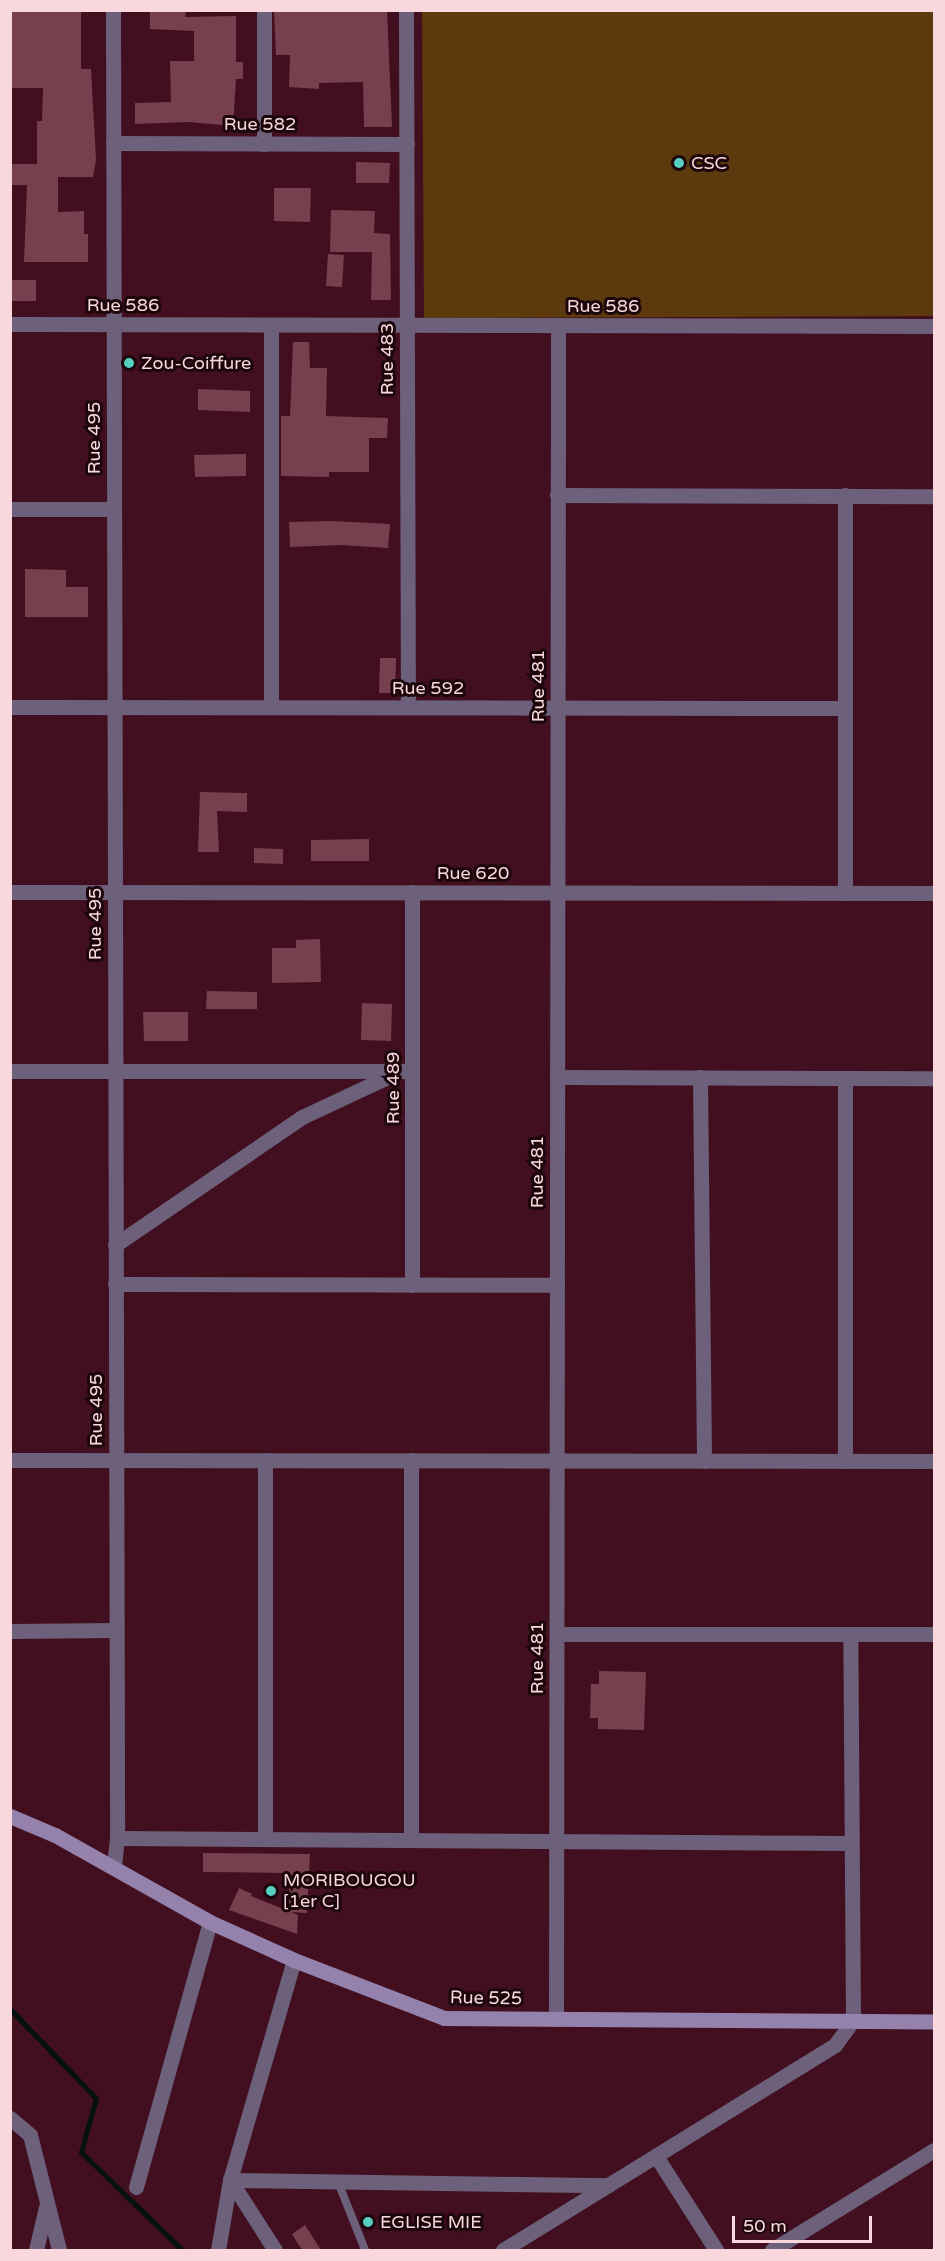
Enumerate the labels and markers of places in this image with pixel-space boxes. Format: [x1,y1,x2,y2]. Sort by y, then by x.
place label: CSC [691,152,727,174]
marker: CSC [672,156,686,170]
place label: Zou-Coiffure [141,352,251,374]
marker: Zou-Coiffure [122,356,136,370]
place label: MORIBOUGOU [1er C] [283,1870,416,1912]
marker: MORIBOUGOU [1er C] [264,1884,278,1898]
place label: EGLISE MIE [380,2211,482,2233]
marker: EGLISE MIE [361,2215,375,2229]

